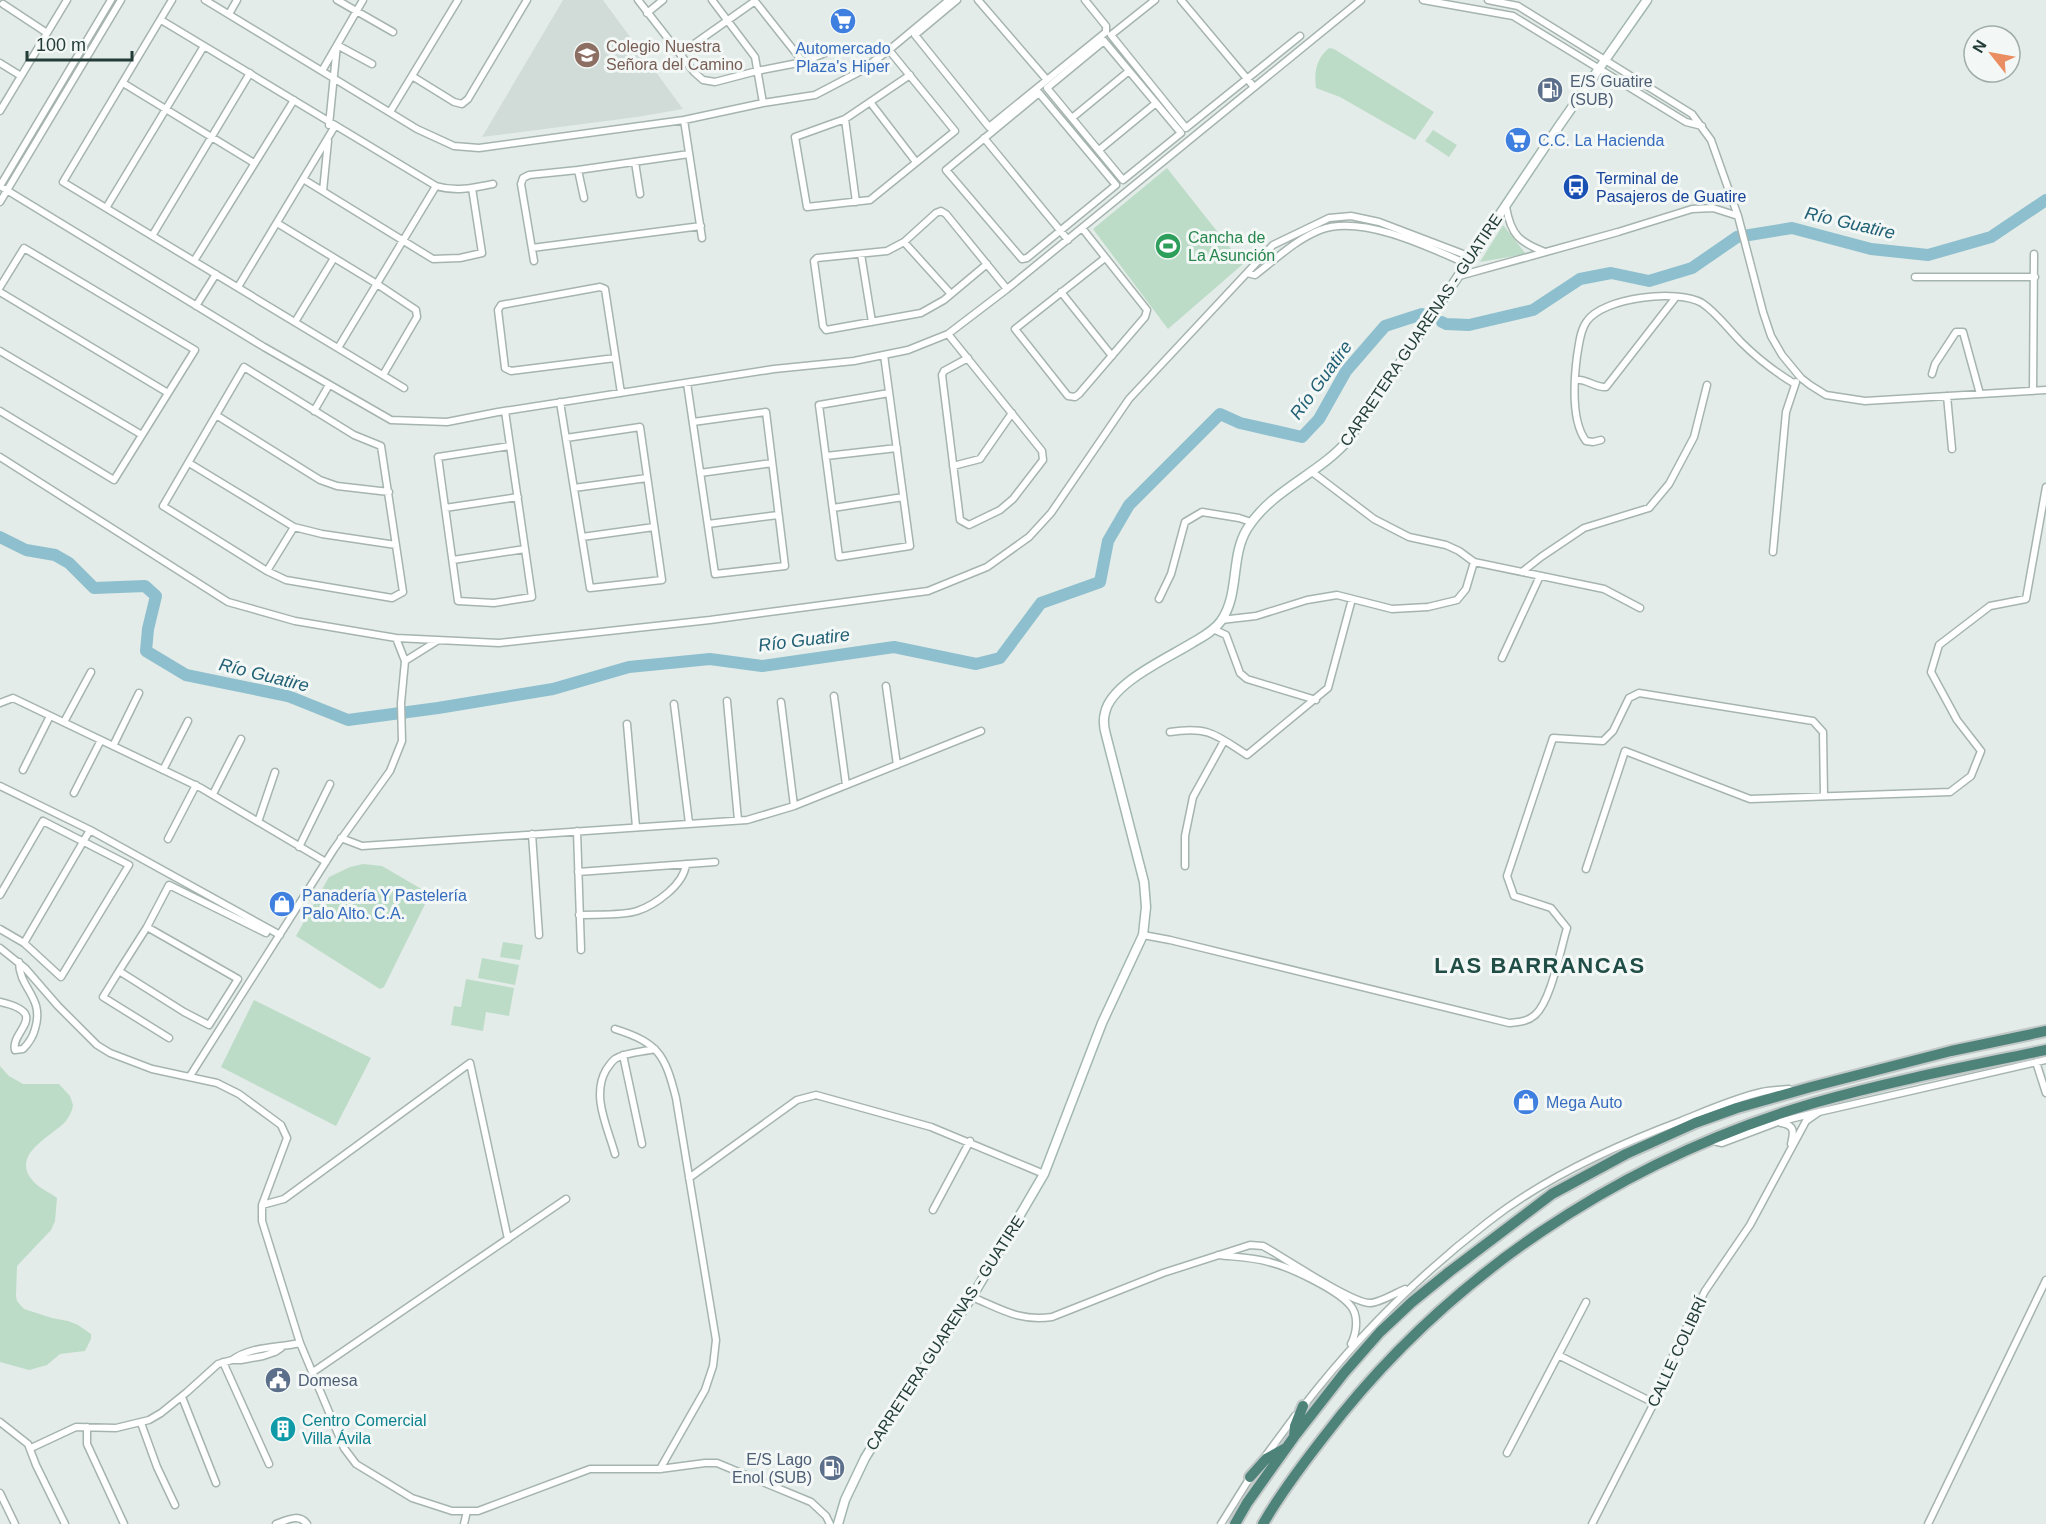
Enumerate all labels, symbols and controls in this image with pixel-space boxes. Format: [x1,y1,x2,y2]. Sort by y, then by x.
supermarket icon: Automercado Plaza's Hiper [828,6,858,36]
scale bar [27,24,132,62]
north arrow [1962,24,2022,84]
text: 100 m [36,35,86,55]
text: N [1969,37,1990,56]
place label: Colegio Nuestra Señora del Camino [606,38,743,73]
school or university icon: Colegio Nuestra Señora del Camino [572,40,602,70]
place label: Automercado Plaza's Hiper [795,40,891,75]
place label: E/S Guatire (SUB) [1570,73,1653,108]
fuel station icon: E/S Guatire (SUB) [1535,75,1565,105]
supermarket icon: C.C. La Hacienda [1503,125,1533,155]
place label: C.C. La Hacienda [1538,132,1664,149]
place label: Terminal de Pasajeros de Guatire [1596,170,1746,205]
bus stop icon: Terminal de Pasajeros de Guatire [1561,172,1591,202]
water label: Río Guatire [1803,203,1897,243]
street label: CARRETERA GUARENAS - GUATIRE [1337,211,1505,449]
place label: Cancha de La Asunción [1188,229,1275,264]
sports icon: Cancha de La Asunción [1153,231,1183,261]
water label: Río Guatire [1286,337,1356,423]
water label: Río Guatire [757,624,851,656]
water label: Río Guatire [217,654,311,696]
place label: Panadería Y Pastelería Palo Alto. C.A. [302,887,467,922]
shop icon: Panadería Y Pastelería Palo Alto. C.A. [267,889,297,919]
district label: LAS BARRANCAS [1434,953,1646,978]
shop icon: Mega Auto [1511,1087,1541,1117]
place label: Mega Auto [1546,1094,1623,1111]
street label: CARRETERA GUARENAS - GUATIRE [863,1213,1027,1453]
street label: CALLE COLIBRÍ [1643,1293,1710,1410]
public building icon: Domesa [263,1365,293,1395]
place label: Domesa [298,1372,358,1389]
place label: Centro Comercial Villa Ávila [302,1412,426,1447]
building icon: Centro Comercial Villa Ávila [268,1414,298,1444]
place label: E/S Lago Enol (SUB) [732,1451,812,1486]
fuel station icon: E/S Lago Enol (SUB) [817,1453,847,1483]

